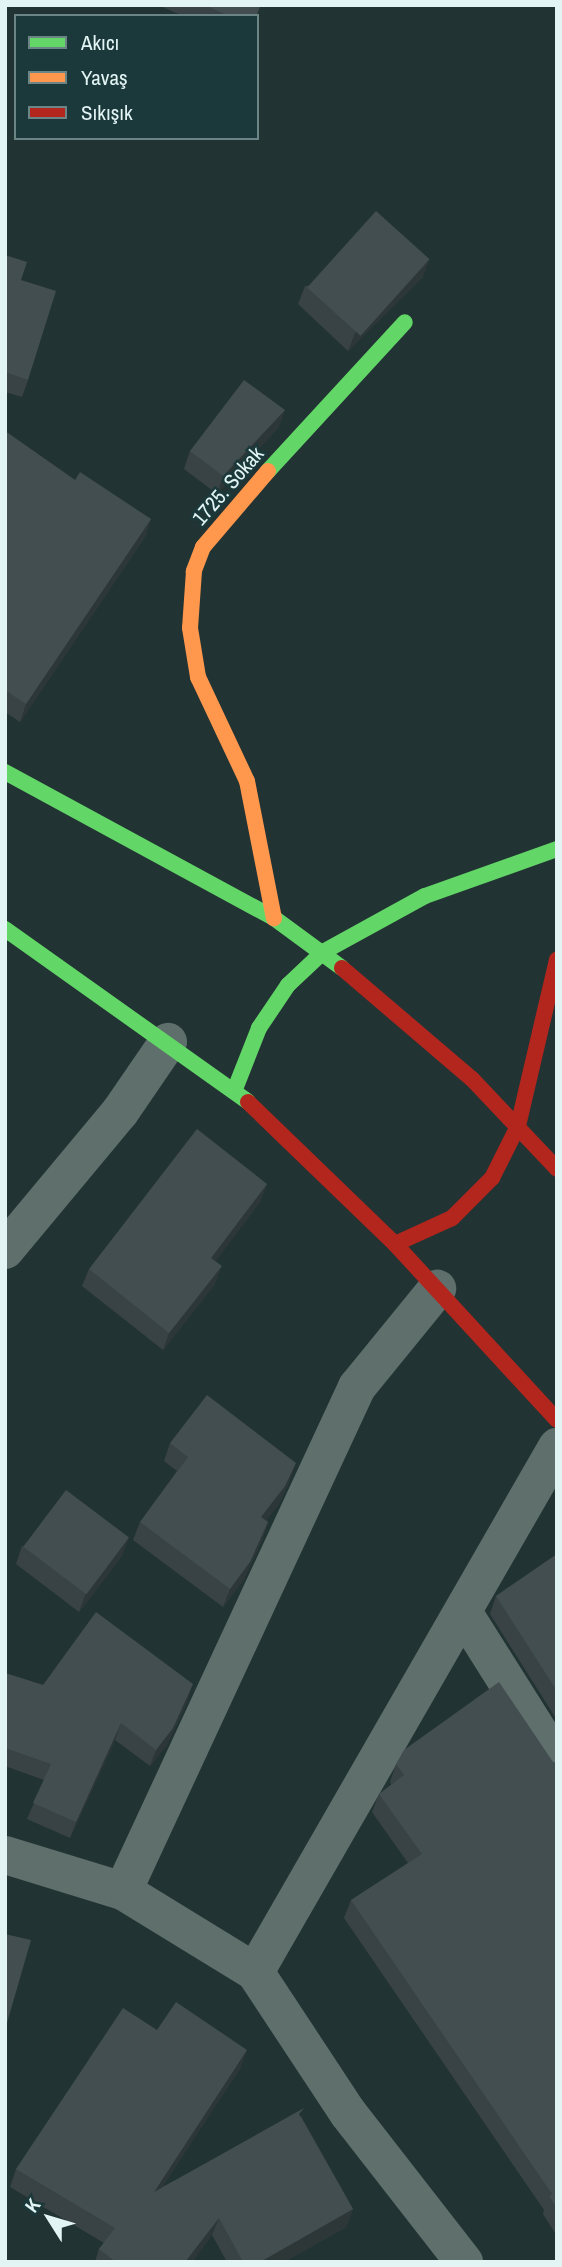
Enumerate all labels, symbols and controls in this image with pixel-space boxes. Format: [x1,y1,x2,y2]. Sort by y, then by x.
legend [14,14,259,140]
text: Akıcı [81,28,119,57]
text: Yavaş [81,63,128,92]
text: Sıkışık [81,98,133,127]
street label: 1725. Sokak [187,442,269,530]
north arrow [14,2183,84,2253]
text: K [18,2193,46,2218]

